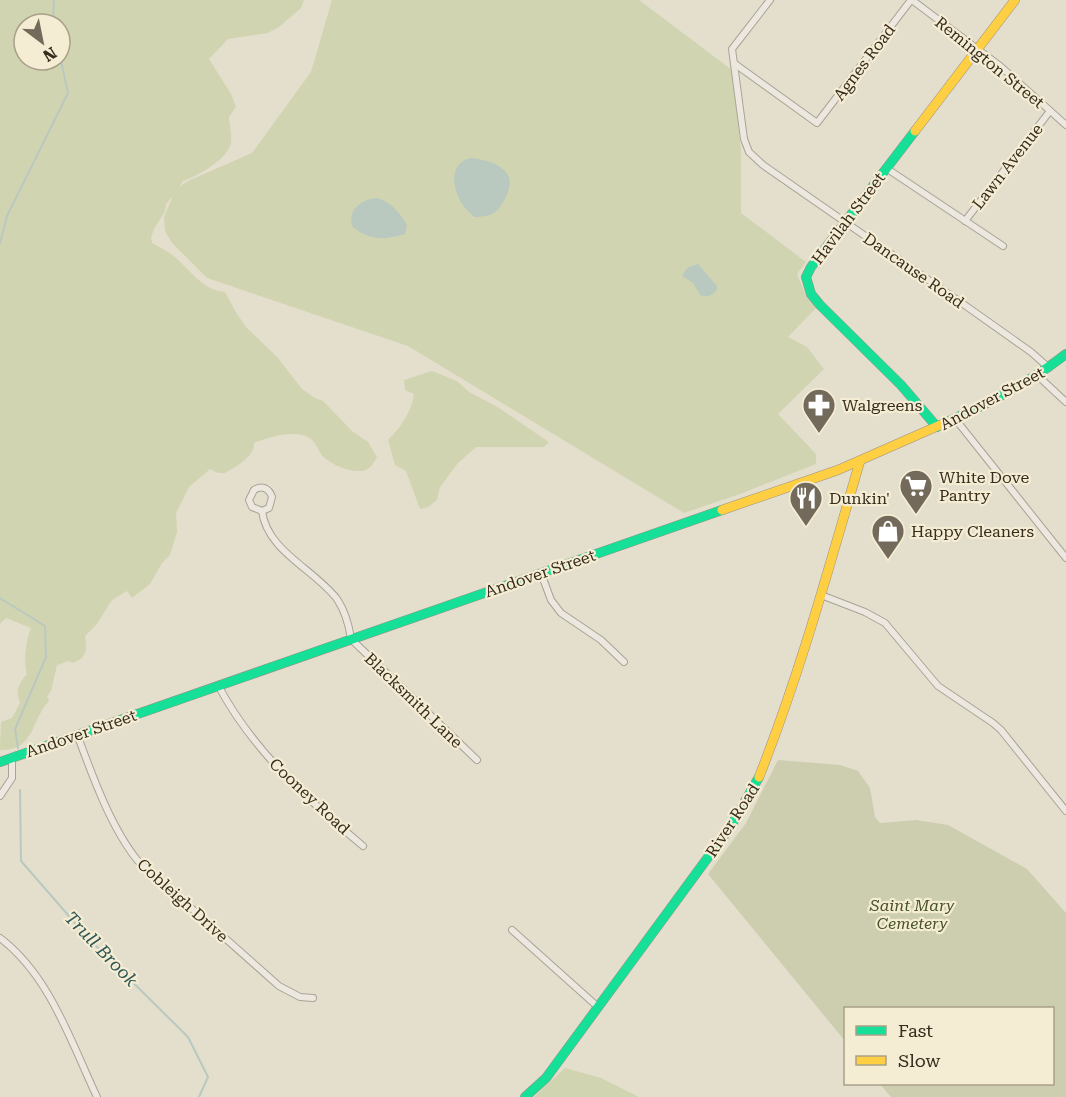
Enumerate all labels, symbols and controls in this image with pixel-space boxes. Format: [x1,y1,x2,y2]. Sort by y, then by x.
north arrow [12,12,72,72]
street label: Remington Street [931,13,1048,112]
street label: Agnes Road [830,20,899,104]
text: N [39,43,60,66]
street label: Lawn Avenue [968,120,1047,213]
street label: Havilah Street [808,169,889,268]
street label: Dancause Road [860,229,968,312]
street label: Andover Street [937,363,1048,434]
pharmacy icon: Walgreens [801,387,837,434]
place label: Walgreens [842,396,923,415]
supermarket icon: White Dove Pantry [898,468,934,515]
place label: White Dove Pantry [939,468,1029,505]
restaurant icon: Dunkin' [788,480,824,527]
place label: Dunkin' [829,489,890,508]
shop icon: Happy Cleaners [870,513,906,560]
place label: Happy Cleaners [911,522,1034,541]
street label: Andover Street [482,546,598,601]
street label: Blacksmith Lane [361,649,467,752]
street label: Andover Street [23,706,139,761]
street label: Cooney Road [266,754,354,838]
street label: River Road [702,780,763,861]
street label: Cobleigh Drive [133,855,232,946]
park label: Saint Mary Cemetery [869,896,955,933]
water label: Trull Brook [61,907,142,991]
legend [844,1007,1054,1085]
text: Fast [898,1020,933,1041]
text: Slow [898,1050,940,1071]

